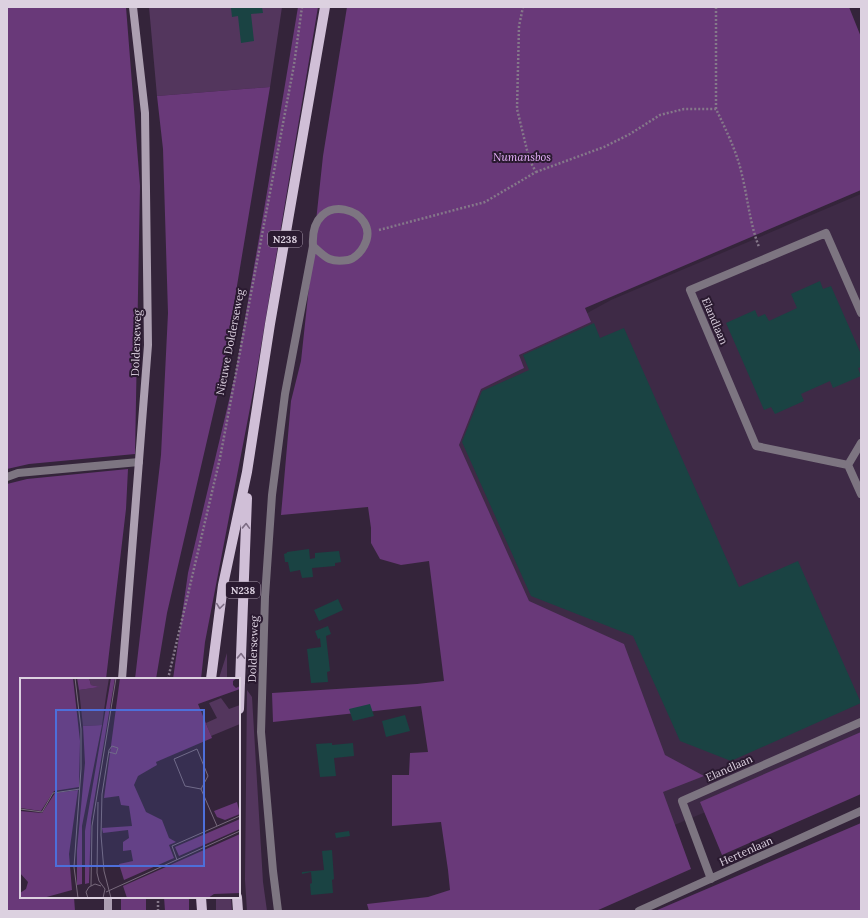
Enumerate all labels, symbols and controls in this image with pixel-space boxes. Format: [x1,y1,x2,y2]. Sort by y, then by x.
park label: Numansbos [493,150,551,164]
road number: N238 [268,231,302,247]
street label: Nieuwe Dolderseweg [213,287,247,396]
street label: Elandlaan [699,295,731,347]
street label: Dolderseweg [128,309,144,377]
one-way arrow [241,523,250,529]
road number: N238 [226,582,260,598]
one-way arrow [216,603,225,609]
street label: Dolderseweg [245,615,261,683]
one-way arrow [237,653,245,659]
inset map [20,678,240,898]
street label: Elandlaan [703,751,755,785]
street label: Hertenlaan [717,833,775,869]

